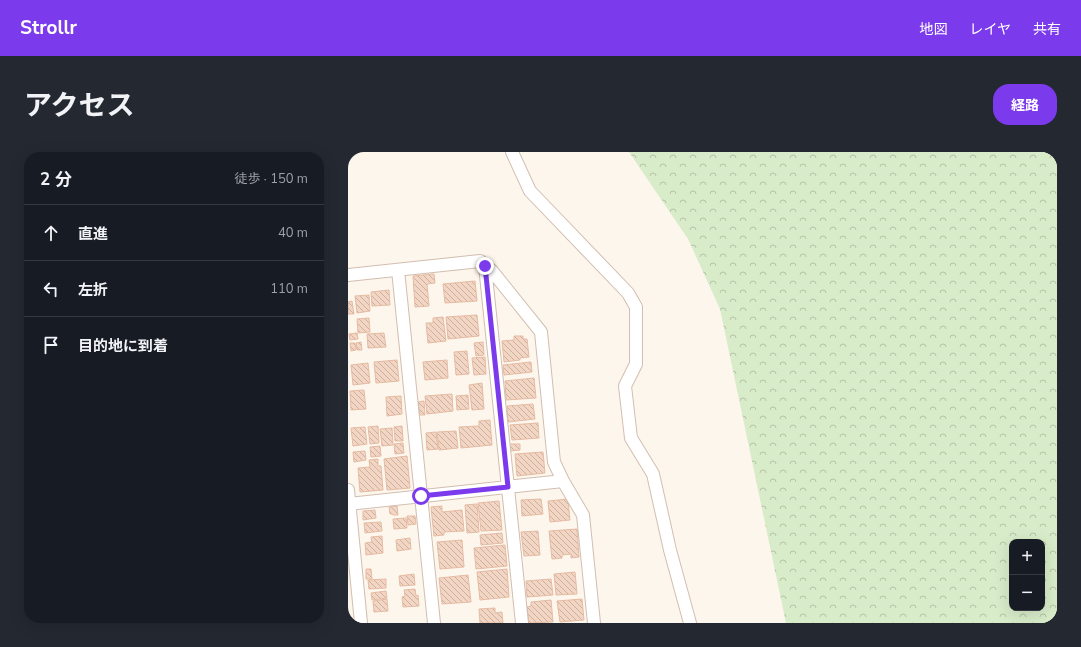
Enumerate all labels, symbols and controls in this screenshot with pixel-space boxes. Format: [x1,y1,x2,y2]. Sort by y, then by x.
text: Strollr [20,15,77,41]
text: 地図 [919,20,947,39]
text: レイヤ [969,20,1011,39]
text: 共有 [1033,20,1061,39]
button: 経路 [993,84,1057,125]
text: アクセス [24,87,135,125]
text: 2 分 [40,168,72,191]
text: 徒歩 · 150 m [234,170,308,188]
icon: ahead [40,222,62,244]
text: 直進 [78,224,108,244]
text: 40 m [278,224,308,242]
route end [476,257,494,275]
icon: left [40,278,62,300]
text: 左折 [78,280,108,300]
text: 110 m [270,280,308,298]
icon: arrive [40,334,62,356]
text: 目的地に到着 [78,336,168,356]
route start [412,487,430,505]
map controls [1009,539,1045,611]
button: + [1009,539,1045,575]
button: − [1009,575,1045,611]

